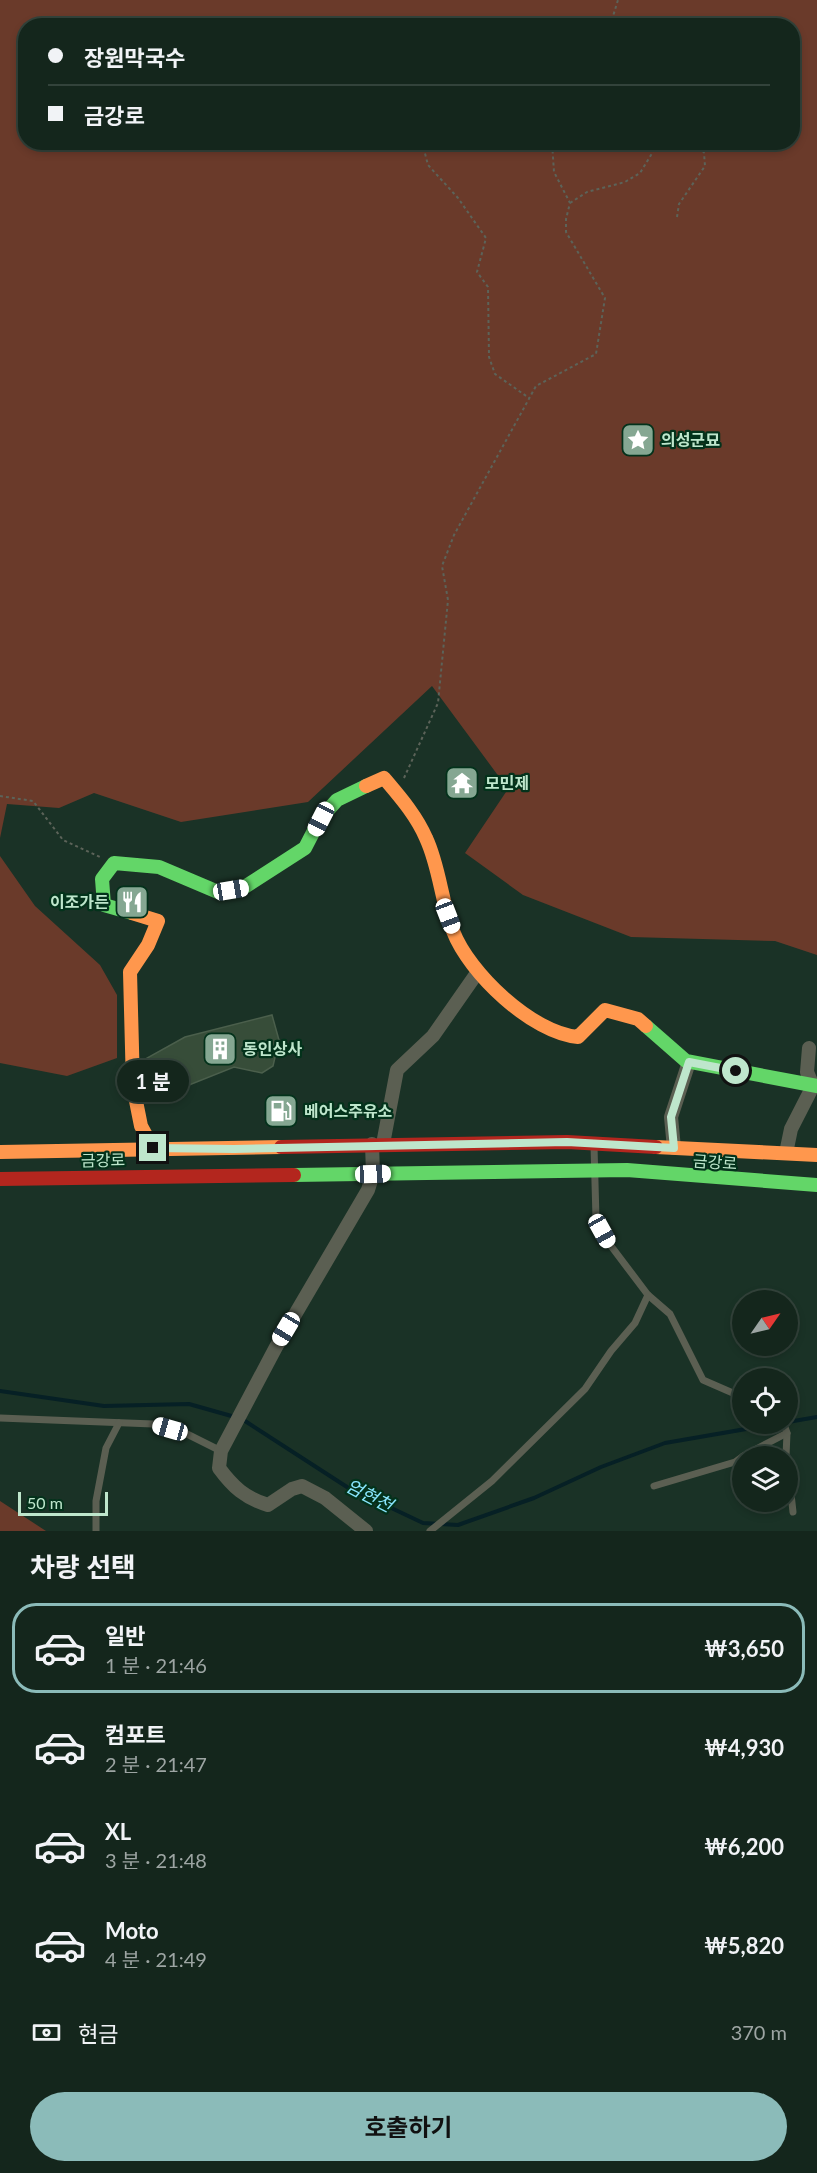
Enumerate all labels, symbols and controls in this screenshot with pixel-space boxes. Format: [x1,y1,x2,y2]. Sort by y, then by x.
text: 장원막국수 [84,44,185,71]
text: 금강로 [84,102,145,129]
place icon: 의성군묘 [620,422,656,458]
place label: 의성군묘 [661,430,720,449]
temple icon: 모민제 [444,765,480,801]
place label: 모민제 [485,773,529,792]
car [305,799,337,839]
car [212,878,250,902]
restaurant icon: 이조가든 [114,884,150,920]
place label: 이조가든 [50,892,109,911]
car [433,896,463,936]
building icon: 동인상사 [202,1031,238,1067]
place label: 동인상사 [243,1039,302,1058]
route start [722,1057,749,1084]
callout: 1 분 [117,1061,189,1103]
text: 1 분 [136,1069,170,1093]
fuel station icon: 베어스주유소 [263,1093,299,1129]
place label: 베어스주유소 [304,1101,393,1120]
route end [139,1134,166,1161]
street label: 금강로 [81,1150,126,1169]
street label: 금강로 [692,1150,738,1173]
car [355,1164,391,1184]
car [585,1211,619,1251]
north arrow [732,1290,798,1356]
map controls [732,1290,798,1512]
car [269,1309,303,1349]
button: locate [732,1368,798,1434]
car [150,1415,190,1443]
button: layers [732,1446,798,1512]
water label: 엄현천 [342,1474,399,1517]
scale bar [18,1489,108,1516]
text: 50 m [27,1493,63,1512]
text: 차량 선택 [30,1550,136,1583]
icon: car [33,1621,87,1675]
text: 일반 [105,1622,145,1649]
text: ₩3,650 [704,1635,784,1662]
text: 1 분 · 21:46 [105,1653,207,1677]
icon: car [33,1720,87,1774]
text: 컴포트 [105,1721,166,1748]
text: ₩4,930 [704,1734,784,1761]
text: 2 분 · 21:47 [105,1752,207,1776]
text: XL [105,1818,131,1845]
icon: car [33,1819,87,1873]
text: ₩6,200 [704,1833,784,1860]
text: 3 분 · 21:48 [105,1848,207,1872]
text: Moto [105,1917,159,1944]
icon: car [33,1918,87,1972]
text: ₩5,820 [704,1932,784,1959]
text: 4 분 · 21:49 [105,1947,207,1971]
icon: cash [30,2016,63,2049]
text: 현금 [78,2020,118,2047]
text: 370 m [731,2020,787,2044]
button: 호출하기 [30,2092,787,2161]

